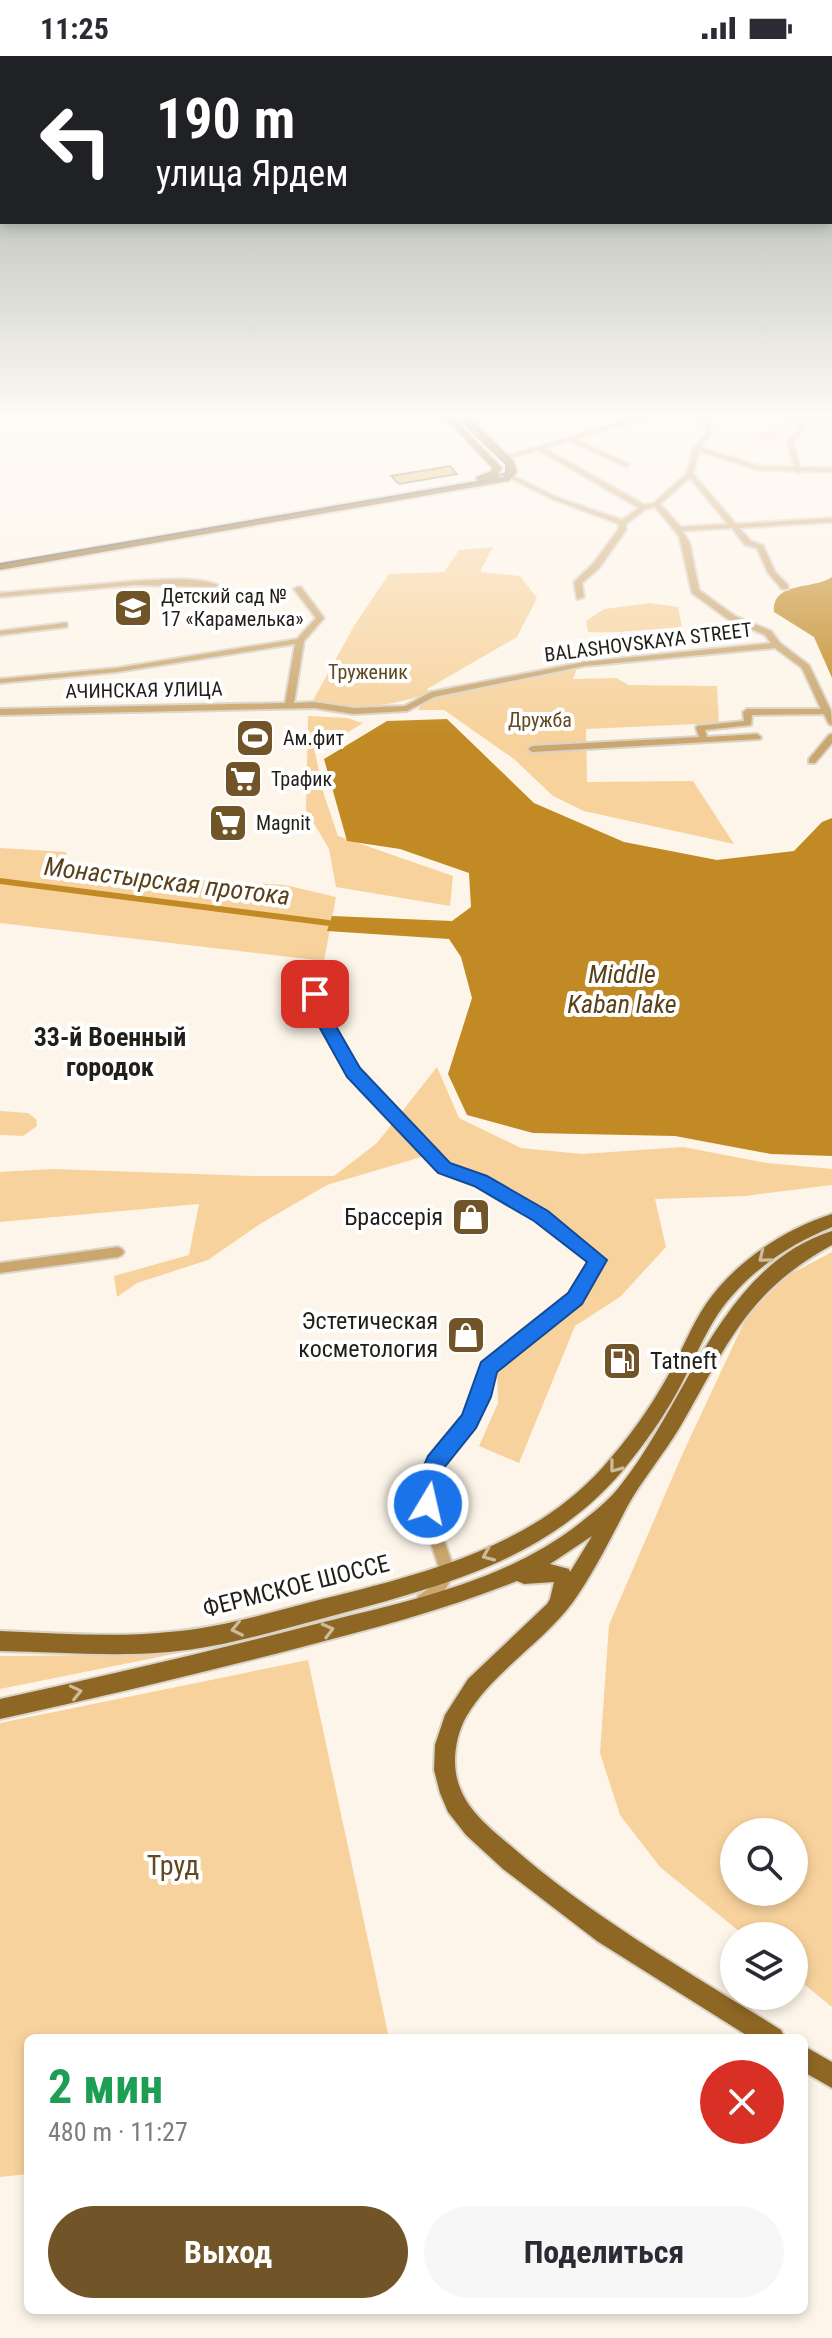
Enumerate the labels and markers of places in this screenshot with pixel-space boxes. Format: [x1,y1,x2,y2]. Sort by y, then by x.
place label: Детский сад № 17 «Карамелька» [161,584,304,631]
school or university icon: Детский сад № 17 «Карамелька» [112,587,154,629]
sports icon: Ам.фит [234,717,276,759]
place label: Ам.фит [283,726,344,750]
supermarket icon: Трафик [222,758,264,800]
place label: Трафик [271,767,333,791]
supermarket icon: Magnit [207,802,249,844]
place label: Magnit [256,811,311,835]
pin [281,960,349,1028]
shop icon: Брассерiя [450,1196,492,1238]
place label: Брассерiя [344,1203,443,1231]
place label: Эстетическая косметология [298,1307,438,1363]
shop icon: Эстетическая косметология [445,1314,487,1356]
fuel station icon: Tatneft [601,1340,643,1382]
place label: Tatneft [650,1347,717,1375]

